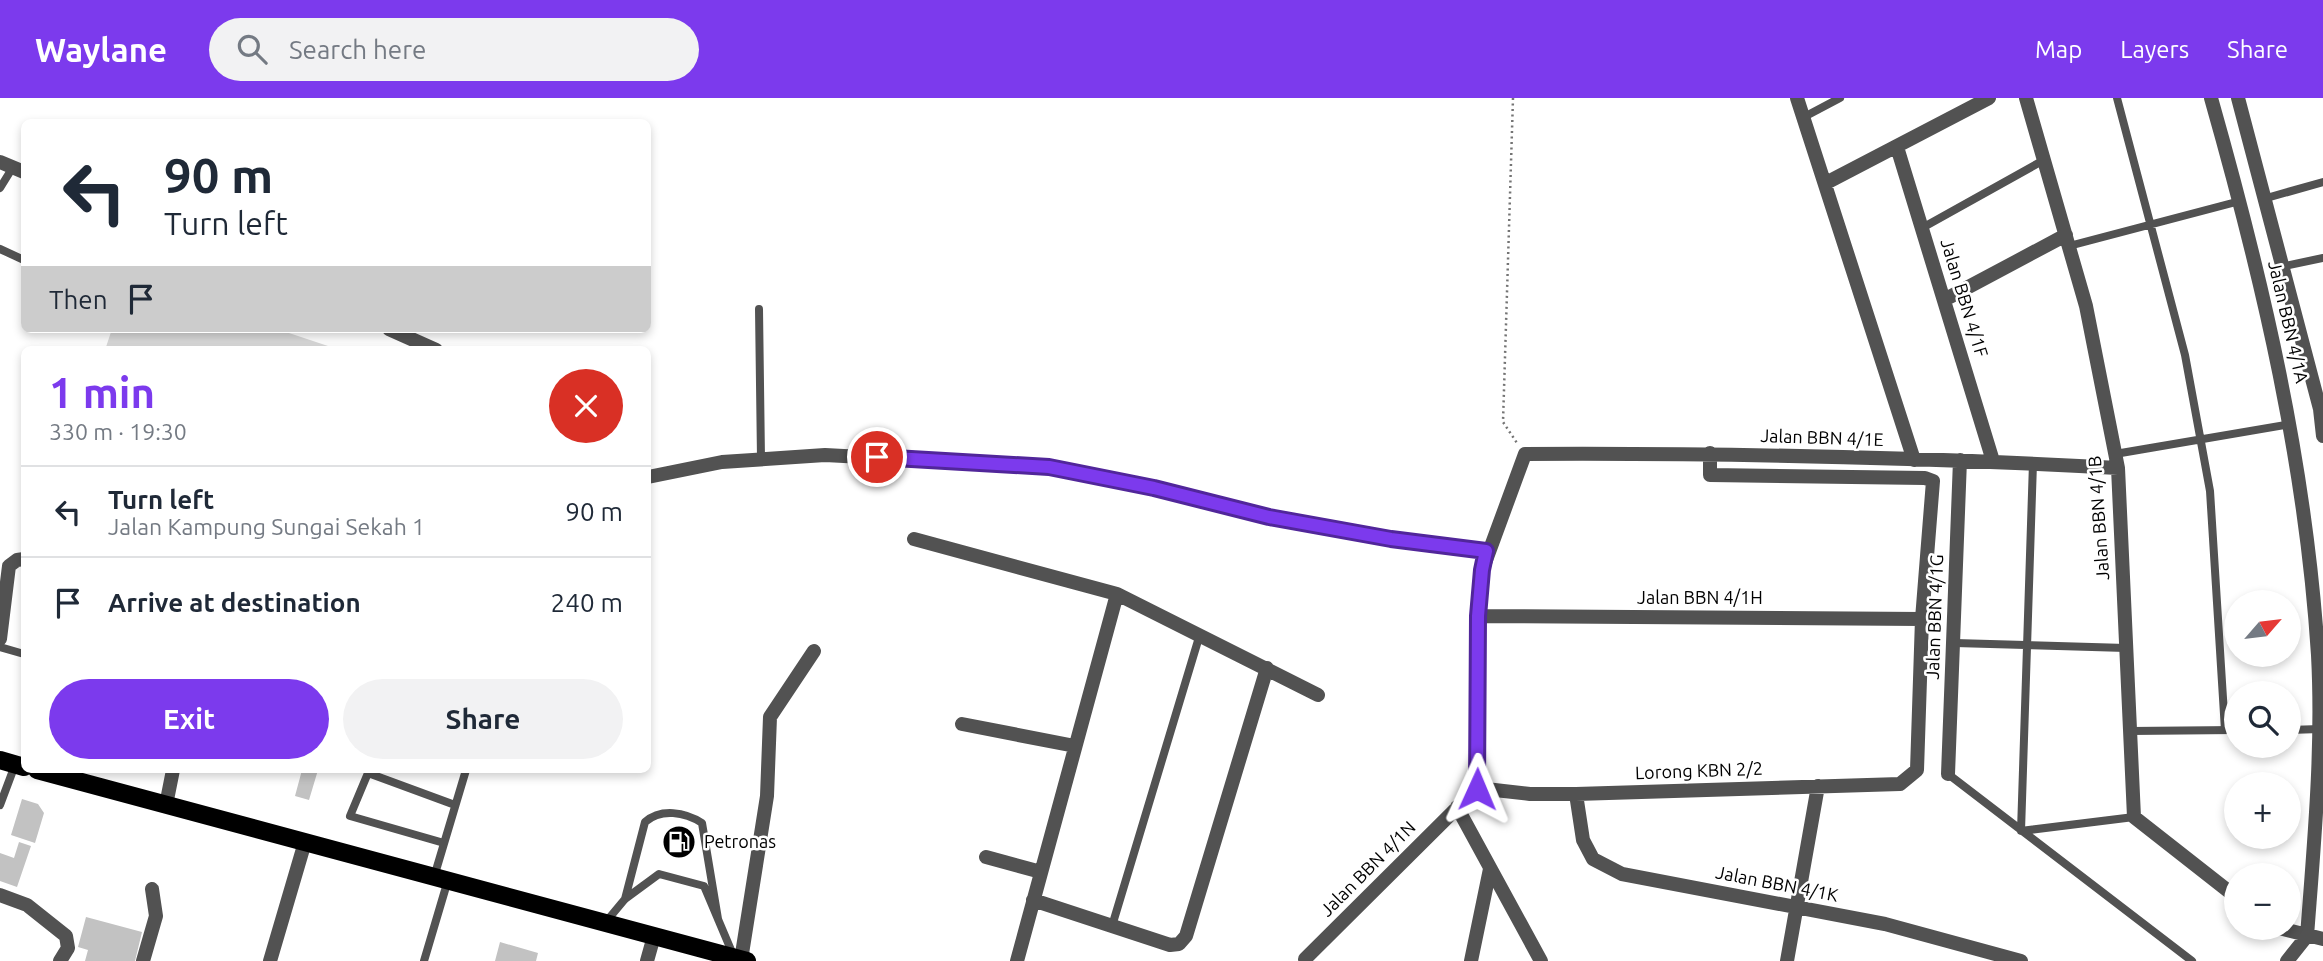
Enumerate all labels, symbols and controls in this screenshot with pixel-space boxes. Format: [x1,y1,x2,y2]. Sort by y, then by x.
search box [209,18,699,81]
icon: search [233,30,271,68]
text: Waylane [35,31,167,68]
text: Search here [289,35,426,64]
text: Map [2035,36,2082,63]
text: Layers [2120,36,2189,63]
text: Share [2227,36,2288,63]
icon: left [49,147,140,238]
text: 90 m [164,147,273,202]
text: Turn left [164,205,288,241]
street label: Jalan BBN 4/1F [1937,236,1992,359]
street label: Jalan BBN 4/1A [2265,259,2313,385]
icon: arrive [122,280,160,318]
text: Then [49,285,108,314]
text: 1 min [49,369,155,416]
button: close [549,369,623,443]
text: 330 m · 19:30 [49,419,187,444]
street label: Jalan BBN 4/1E [1760,425,1884,449]
pin [847,427,907,487]
icon: arrive [858,438,896,476]
street label: Jalan BBN 4/1B [2084,455,2112,581]
text: Turn left [108,485,214,514]
icon: left [49,493,87,531]
text: 90 m [565,497,623,526]
text: Jalan Kampung Sungai Sekah 1 [108,514,425,539]
street label: Jalan BBN 4/1G [1922,554,1946,680]
icon: arrive [49,584,87,622]
street label: Jalan BBN 4/1H [1637,587,1763,607]
text: Arrive at destination [108,588,361,617]
text: 240 m [551,588,623,617]
north arrow [2224,590,2301,667]
map controls [2224,590,2301,940]
button: Exit [49,679,329,759]
button: Share [343,679,623,759]
button: search [2224,681,2301,758]
position arrow [1440,752,1514,826]
street label: Lorong KBN 2/2 [1635,758,1763,782]
button: + [2224,772,2301,849]
street label: Jalan BBN 4/1N [1316,817,1419,920]
fuel station icon: Petronas [660,823,698,861]
place label: Petronas [704,831,776,851]
street label: Jalan BBN 4/1K [1714,861,1840,905]
button: − [2224,863,2301,940]

